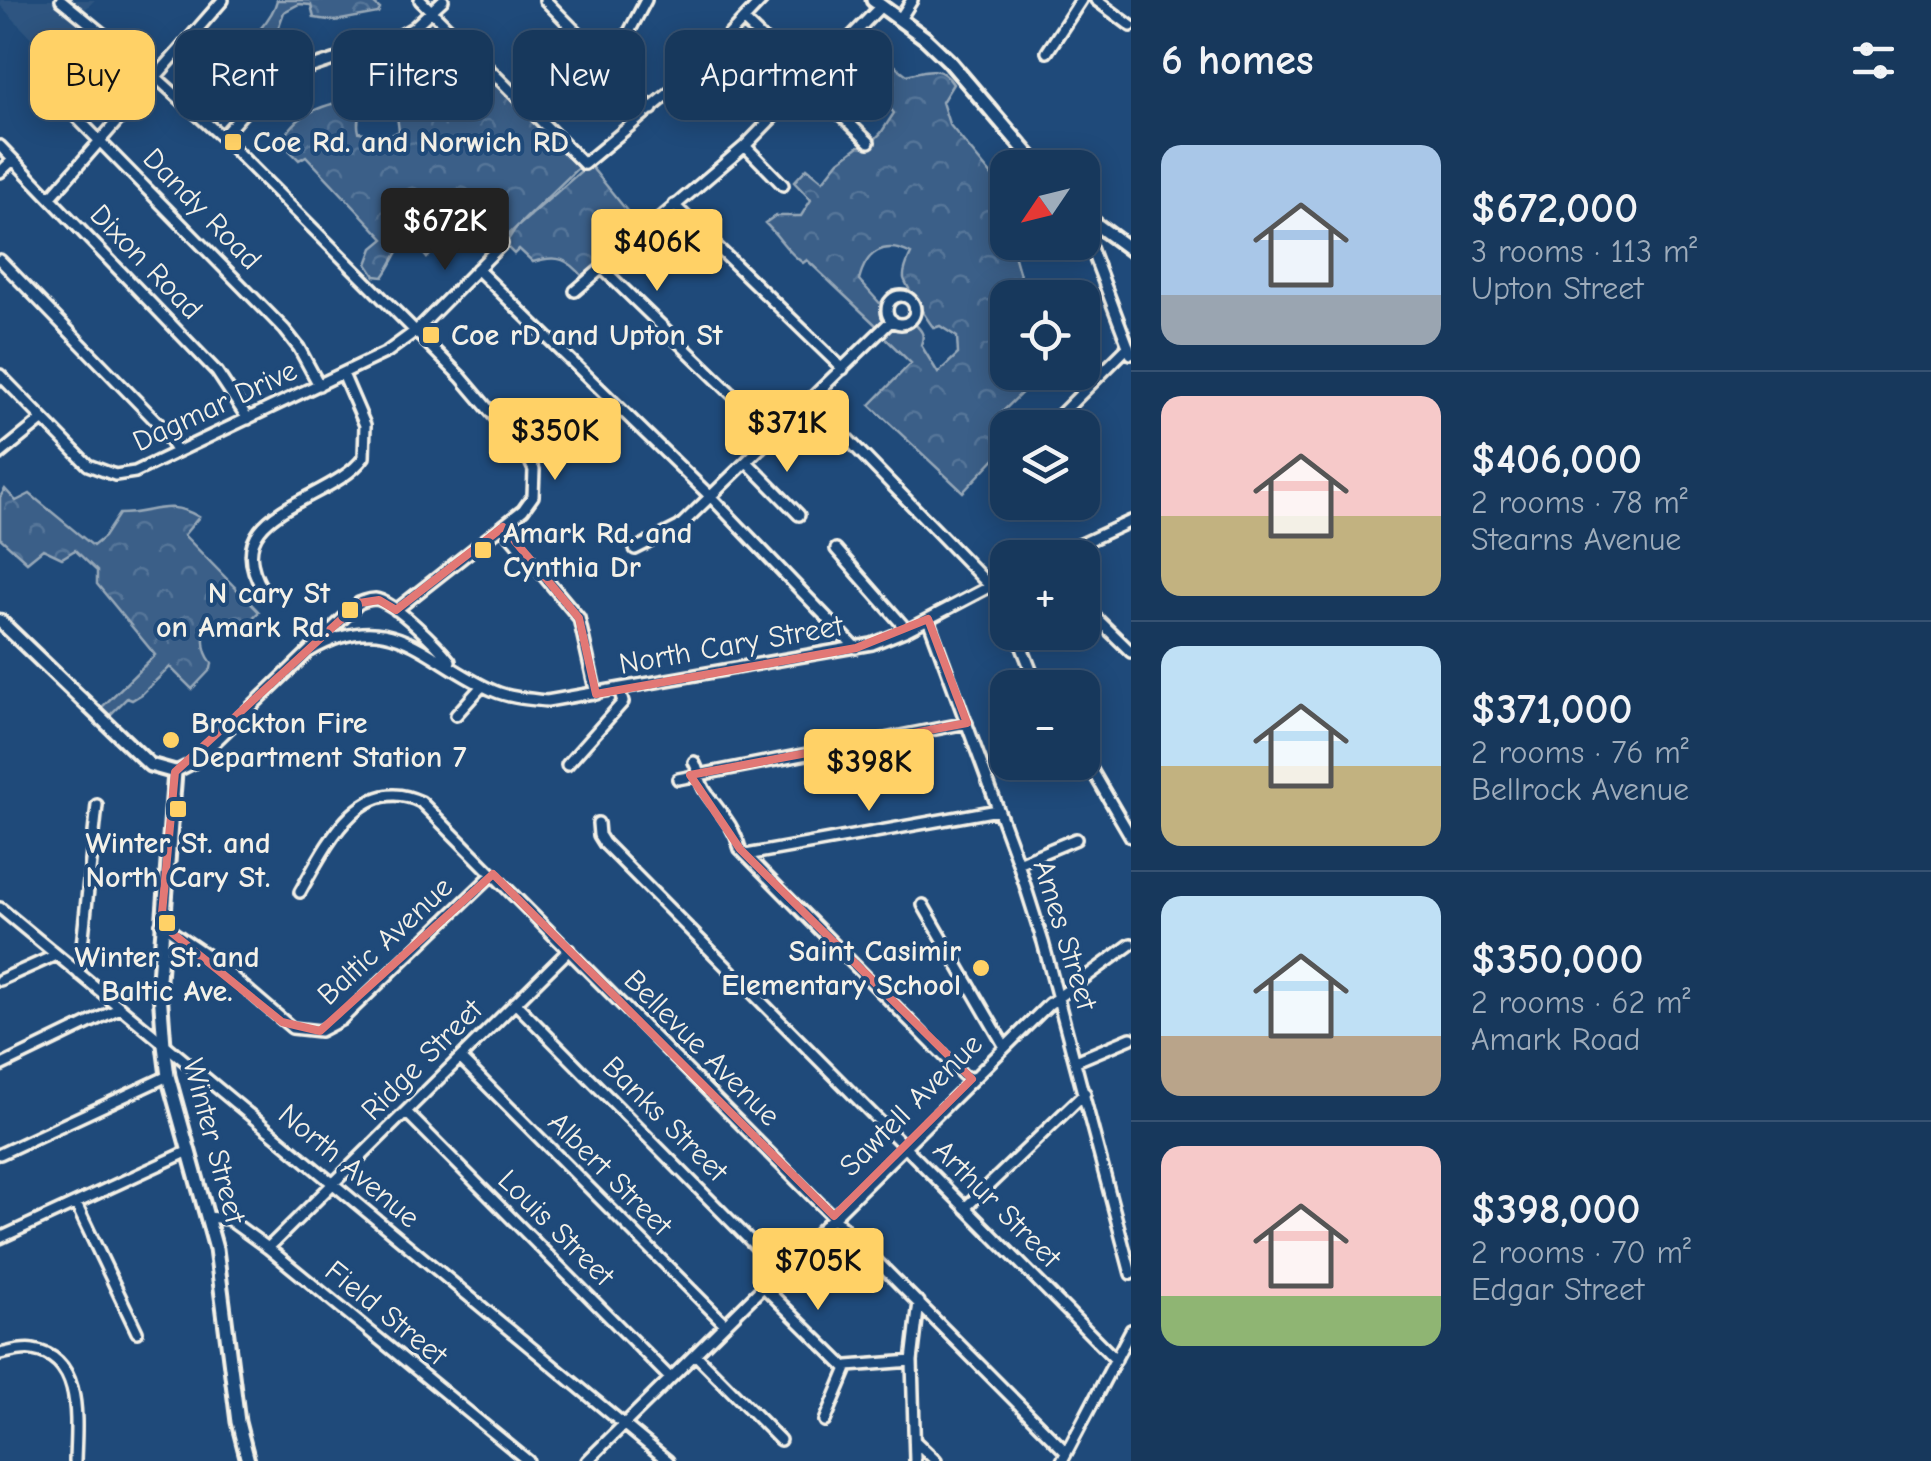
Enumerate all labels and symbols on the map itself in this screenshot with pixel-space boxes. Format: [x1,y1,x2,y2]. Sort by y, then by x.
place label: Coe Rd. and Norwich RD [253,125,569,160]
marker: Coe Rd. and Norwich RD [222,131,244,153]
street label: Dandy Road [136,141,268,277]
north arrow [990,150,1100,260]
pin: $672K [375,188,515,273]
street label: Dixon Road [83,197,209,327]
pin: $406K [587,209,727,294]
place label: Coe rD and Upton St [451,318,724,353]
marker: Coe rD and Upton St [420,324,442,346]
street label: Dagmar Drive [127,353,303,459]
pin: $371K [717,390,857,475]
pin: $350K [485,398,625,483]
place label: Amark Rd. and Cynthia Dr [503,516,693,585]
marker: Amark Rd. and Cynthia Dr [472,539,494,561]
place label: N cary St on Amark Rd. [156,576,331,645]
marker: N cary St on Amark Rd. [339,599,361,621]
street label: North Cary Street [616,608,847,682]
place label: Brockton Fire Department Station 7 [191,706,467,775]
marker: Brockton Fire Department Station 7 [160,729,182,751]
pin: $398K [799,729,939,814]
marker: Winter St. and North Cary St. [167,798,189,820]
place label: Winter St. and North Cary St. [85,826,271,895]
street label: Ames Street [1026,856,1105,1016]
street label: Baltic Avenue [310,870,460,1012]
marker: Winter St. and Baltic Ave. [156,912,178,934]
place label: Saint Casimir Elementary School [721,934,961,1003]
place label: Winter St. and Baltic Ave. [74,940,260,1009]
marker: Saint Casimir Elementary School [970,957,992,979]
street label: Bellevue Avenue [617,963,787,1133]
street label: Ridge Street [354,991,491,1128]
street label: Sawtell Avenue [832,1026,990,1184]
street label: Banks Street [595,1049,736,1190]
street label: Winter Street [175,1055,253,1229]
street label: North Avenue [271,1097,427,1235]
street label: Albert Street [541,1105,680,1244]
street label: Arthur Street [926,1133,1069,1276]
street label: Louis Street [491,1163,622,1294]
pin: $705K [748,1228,888,1313]
street label: Field Street [318,1253,455,1374]

